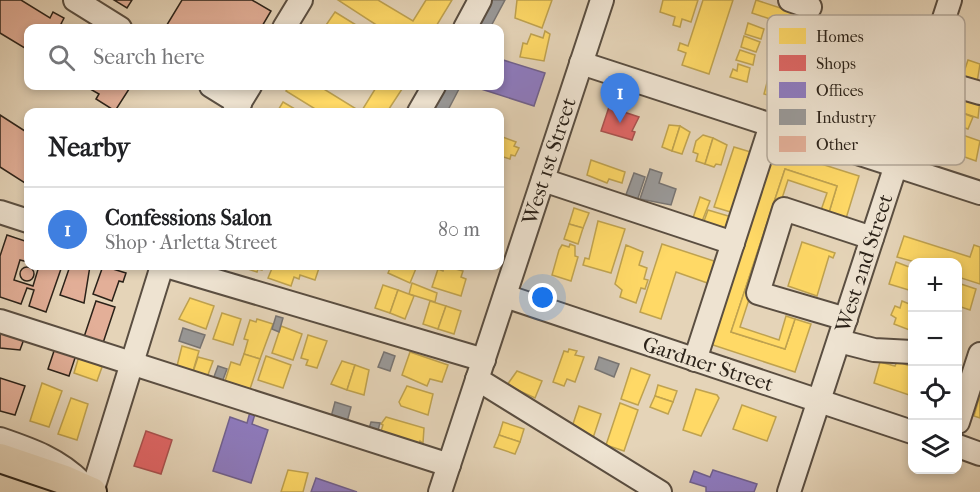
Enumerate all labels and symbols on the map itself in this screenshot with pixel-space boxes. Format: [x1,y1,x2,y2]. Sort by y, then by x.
legend [767,15,965,165]
text: Homes [816,27,864,46]
text: Shops [816,54,856,73]
pin: 1 [600,74,640,123]
text: Offices [816,81,864,100]
street label: West 1st Street [517,94,581,228]
text: Industry [816,108,877,127]
text: Other [816,135,858,154]
street label: West 2nd Street [830,191,898,336]
your location [528,283,557,312]
street label: Gardner Street [640,332,777,397]

